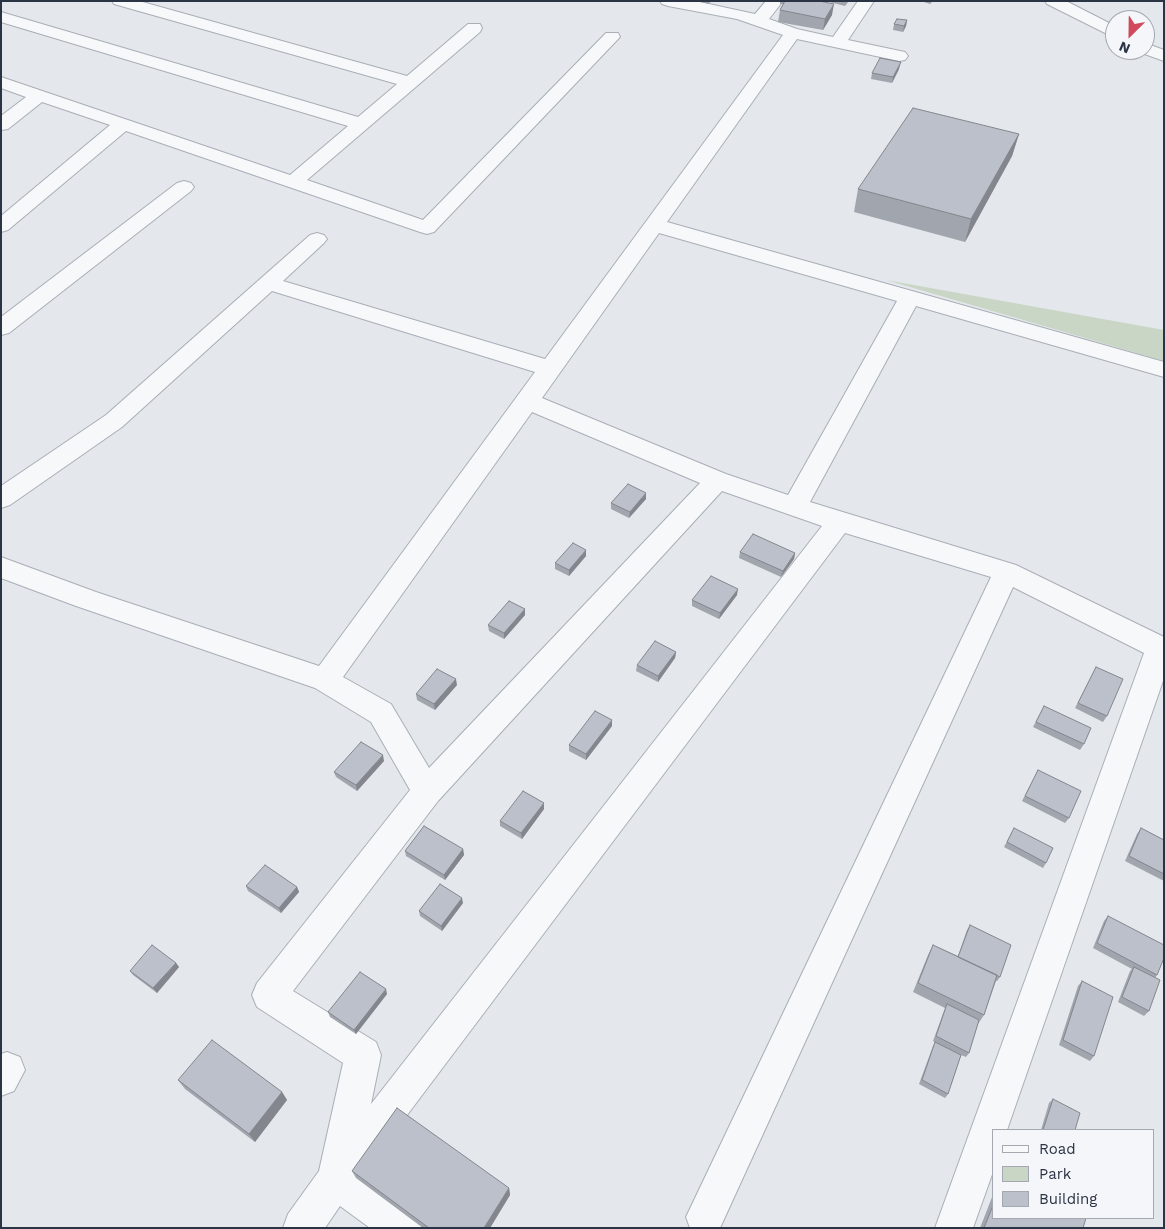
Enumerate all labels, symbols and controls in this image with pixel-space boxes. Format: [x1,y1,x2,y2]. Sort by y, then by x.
north arrow [1105,10,1155,60]
text: N [1117,38,1132,57]
legend [992,1129,1155,1219]
text: Road [1039,1140,1076,1158]
text: Park [1039,1165,1071,1183]
text: Building [1039,1190,1097,1208]

